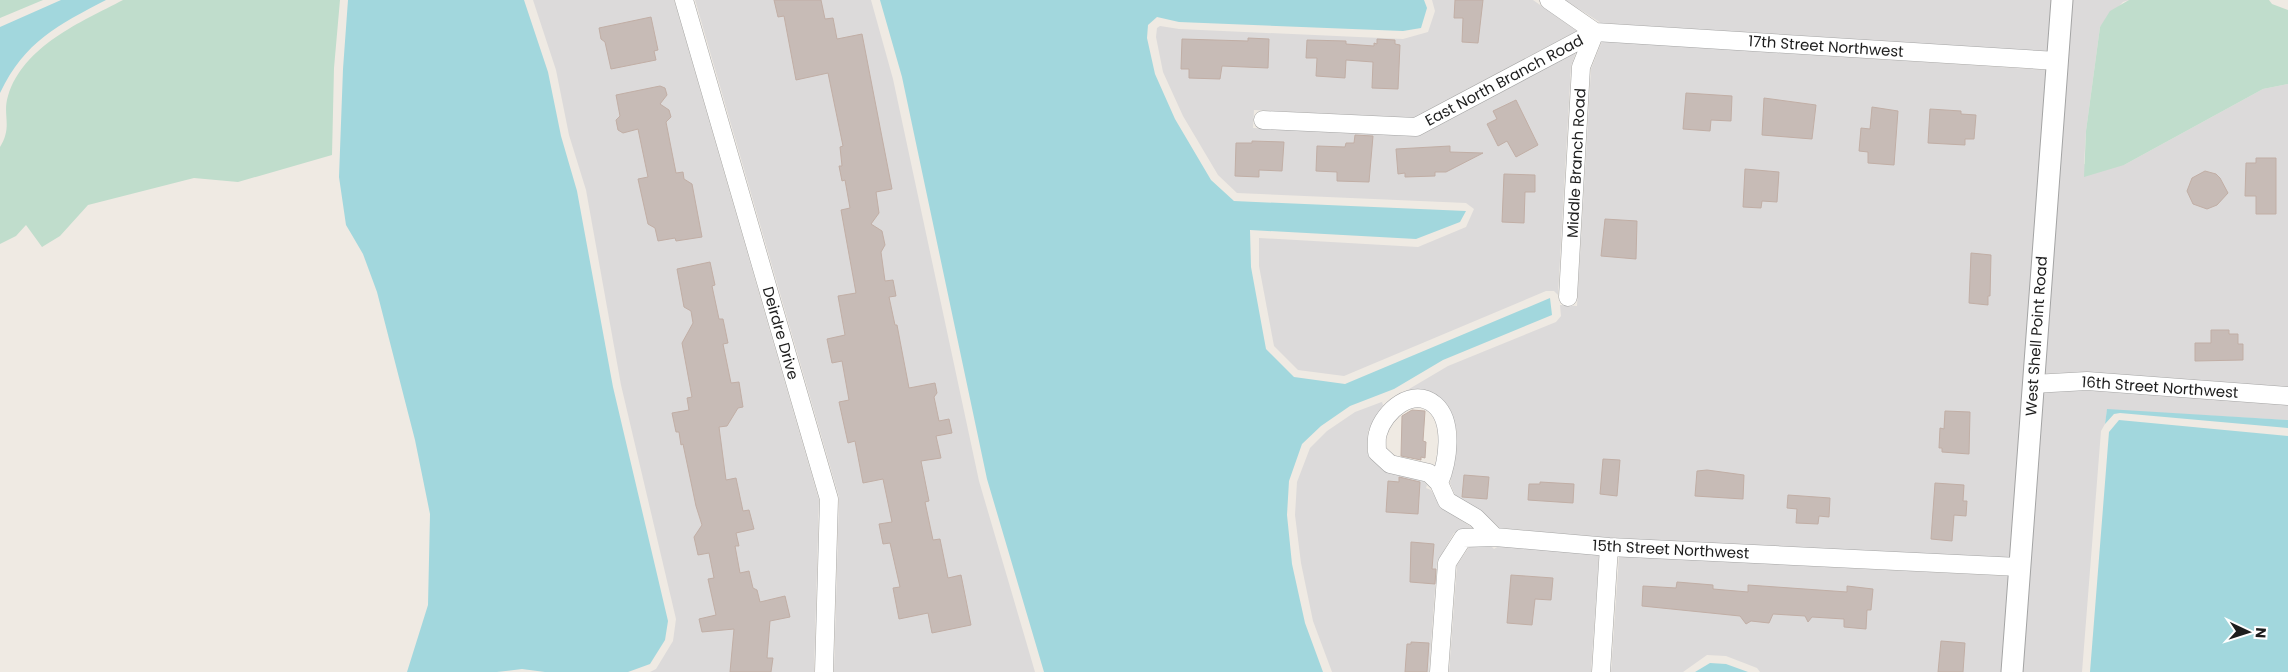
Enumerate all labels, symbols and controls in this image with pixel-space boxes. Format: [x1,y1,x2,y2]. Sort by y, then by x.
street label: East North Branch Road [1421,29,1587,131]
street label: 17th Street Northwest [1748,30,1904,62]
street label: Middle Branch Road [1562,87,1590,239]
street label: West Shell Point Road [2020,255,2052,417]
street label: Deirdre Drive [758,284,804,382]
street label: 16th Street Northwest [2081,371,2239,403]
street label: 15th Street Northwest [1592,534,1750,564]
north arrow [2223,607,2273,657]
text: N [2251,627,2271,639]

